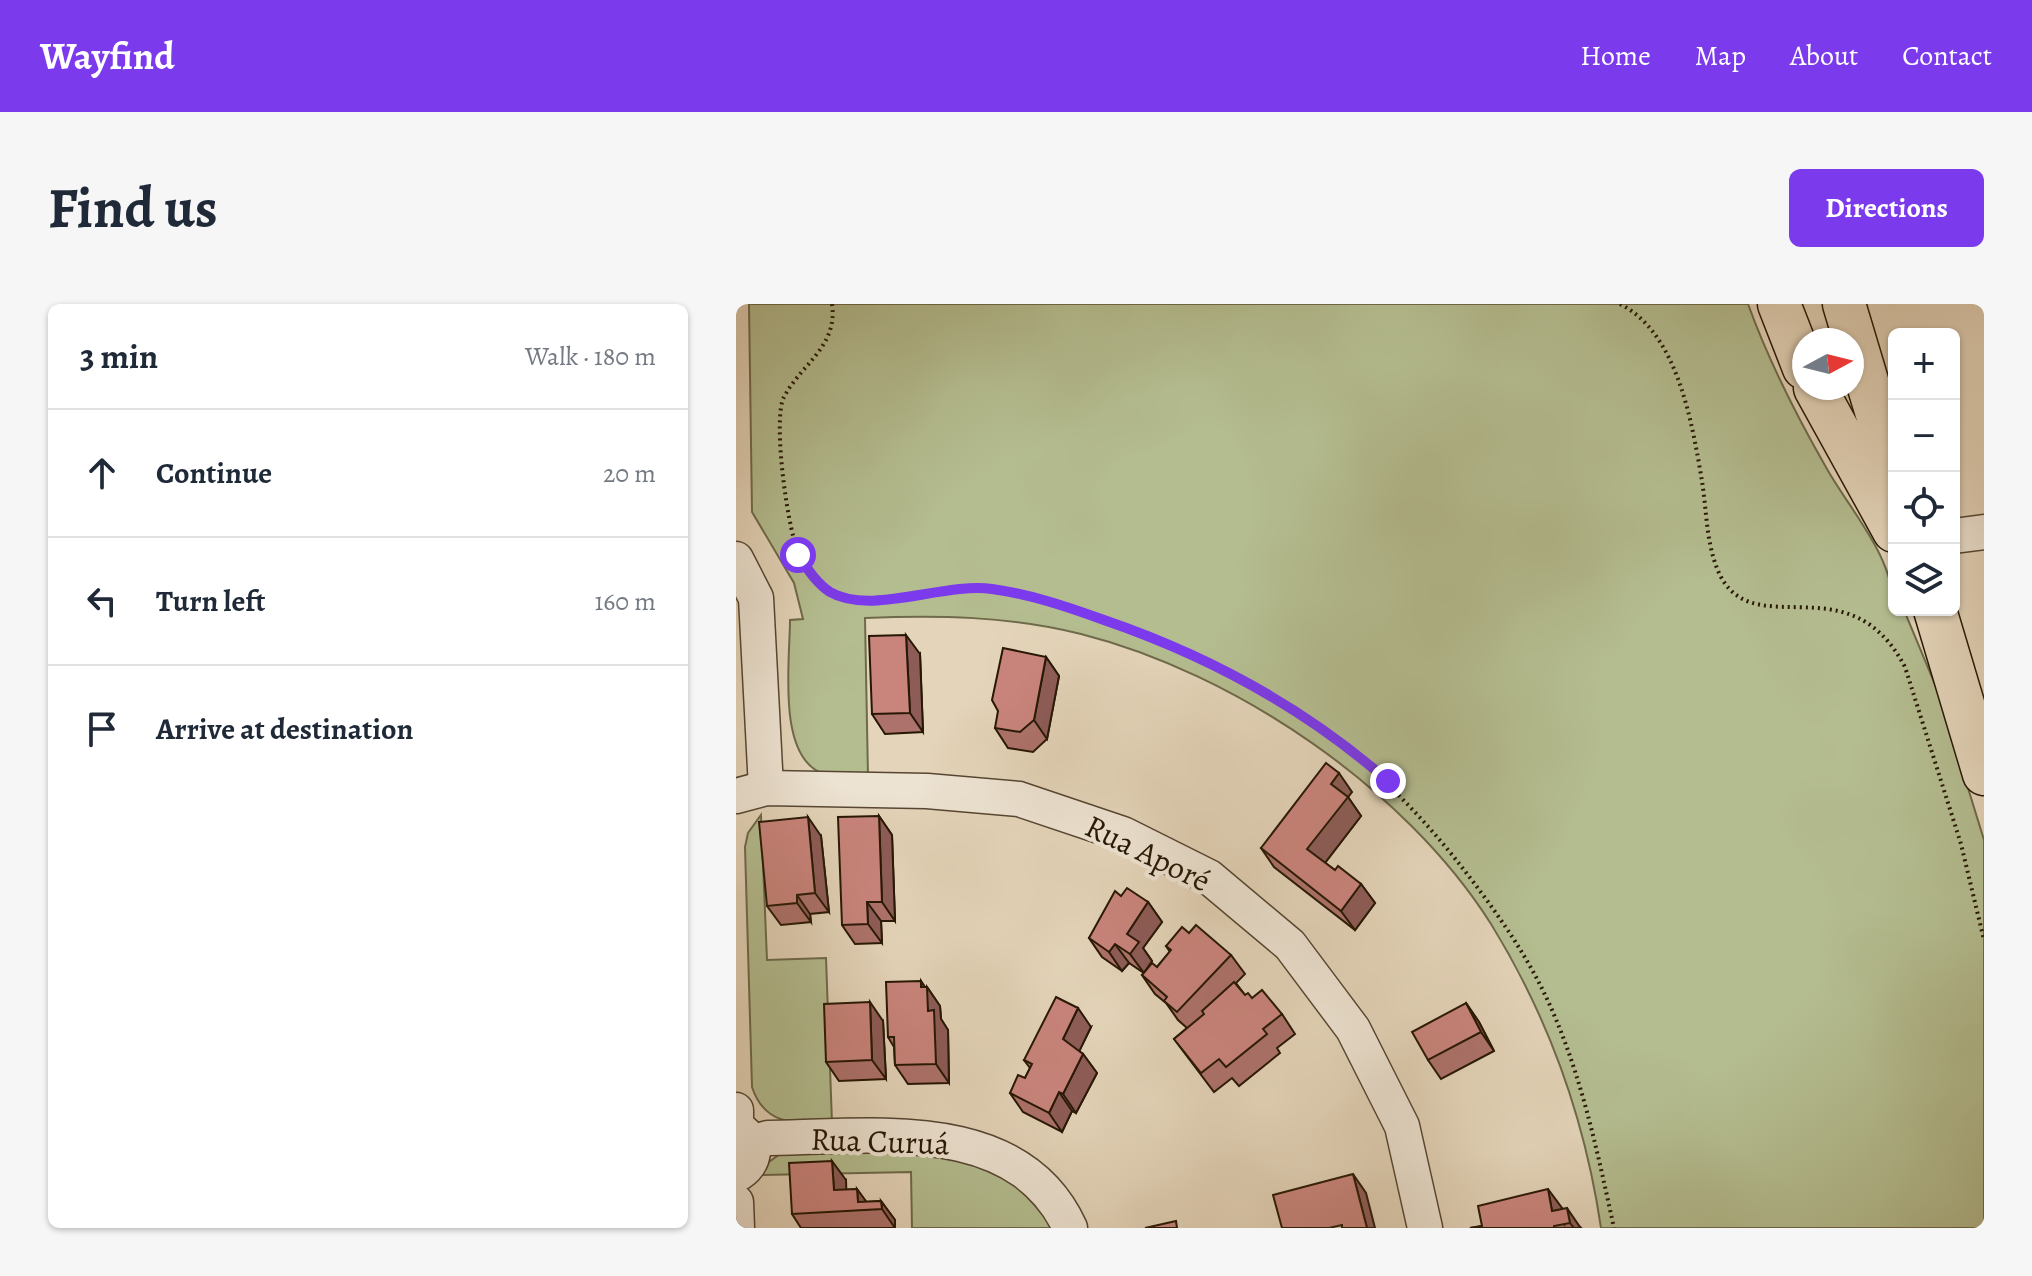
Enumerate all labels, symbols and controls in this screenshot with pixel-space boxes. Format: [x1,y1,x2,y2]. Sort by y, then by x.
text: Wayfind [40,30,175,82]
text: Home [1580,37,1651,75]
text: Map [1695,37,1746,75]
text: About [1790,37,1858,75]
text: Contact [1902,37,1992,75]
button: Directions [1789,169,1984,247]
text: Find us [48,170,218,246]
north arrow [1792,328,1864,400]
map controls [1888,328,1960,616]
button: + [1888,328,1960,400]
text: 3 min [80,333,158,380]
text: Walk · 180 m [525,339,656,374]
button: − [1888,400,1960,472]
icon: ahead [80,451,124,495]
text: Continue [156,453,272,493]
text: 20 m [603,456,656,491]
button: locate [1888,472,1960,544]
route start [780,537,816,573]
button: layers [1888,544,1960,616]
icon: left [80,579,124,623]
text: Turn left [156,581,265,621]
text: 160 m [594,584,656,619]
icon: arrive [80,707,124,751]
text: Arrive at destination [156,709,413,749]
route end [1370,763,1406,799]
street label: Rua Aporé [1078,804,1218,902]
street label: Rua Curuá [810,1117,950,1165]

